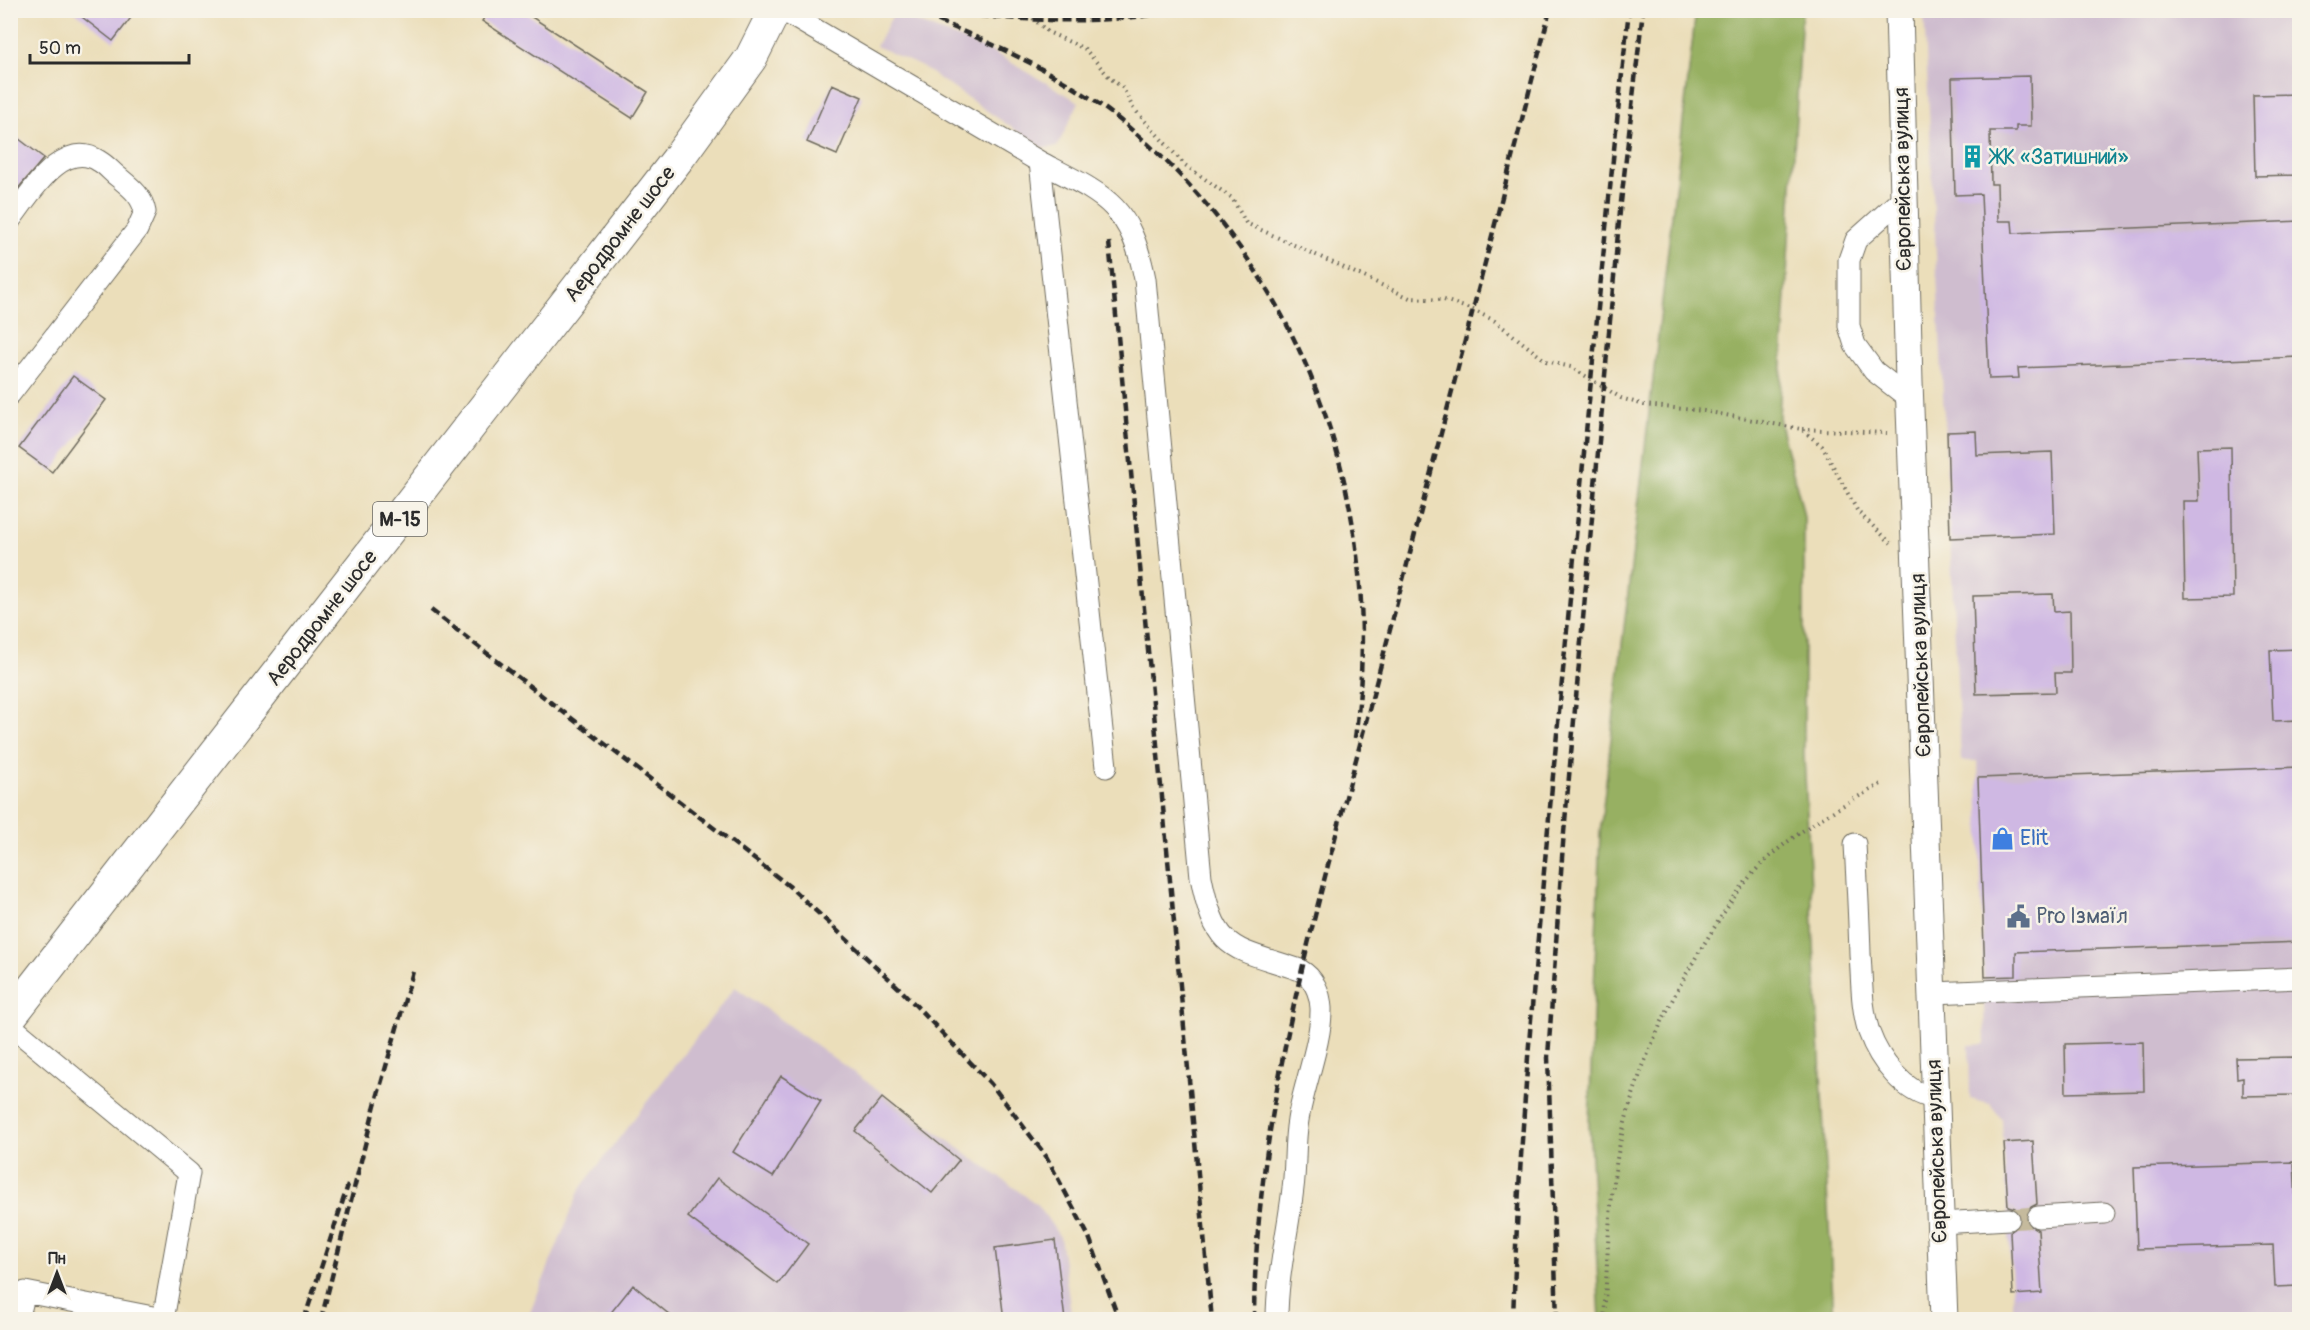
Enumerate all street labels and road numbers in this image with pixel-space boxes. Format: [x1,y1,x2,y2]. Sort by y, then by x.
street label: Європейська вулиця [1888,87,1918,271]
street label: Аеродромне шосе [558,160,682,307]
road number: М-15 [373,502,427,536]
street label: Аеродромне шосе [260,544,384,691]
street label: Європейська вулиця [1904,573,1938,757]
street label: Європейська вулиця [1920,1059,1954,1243]

